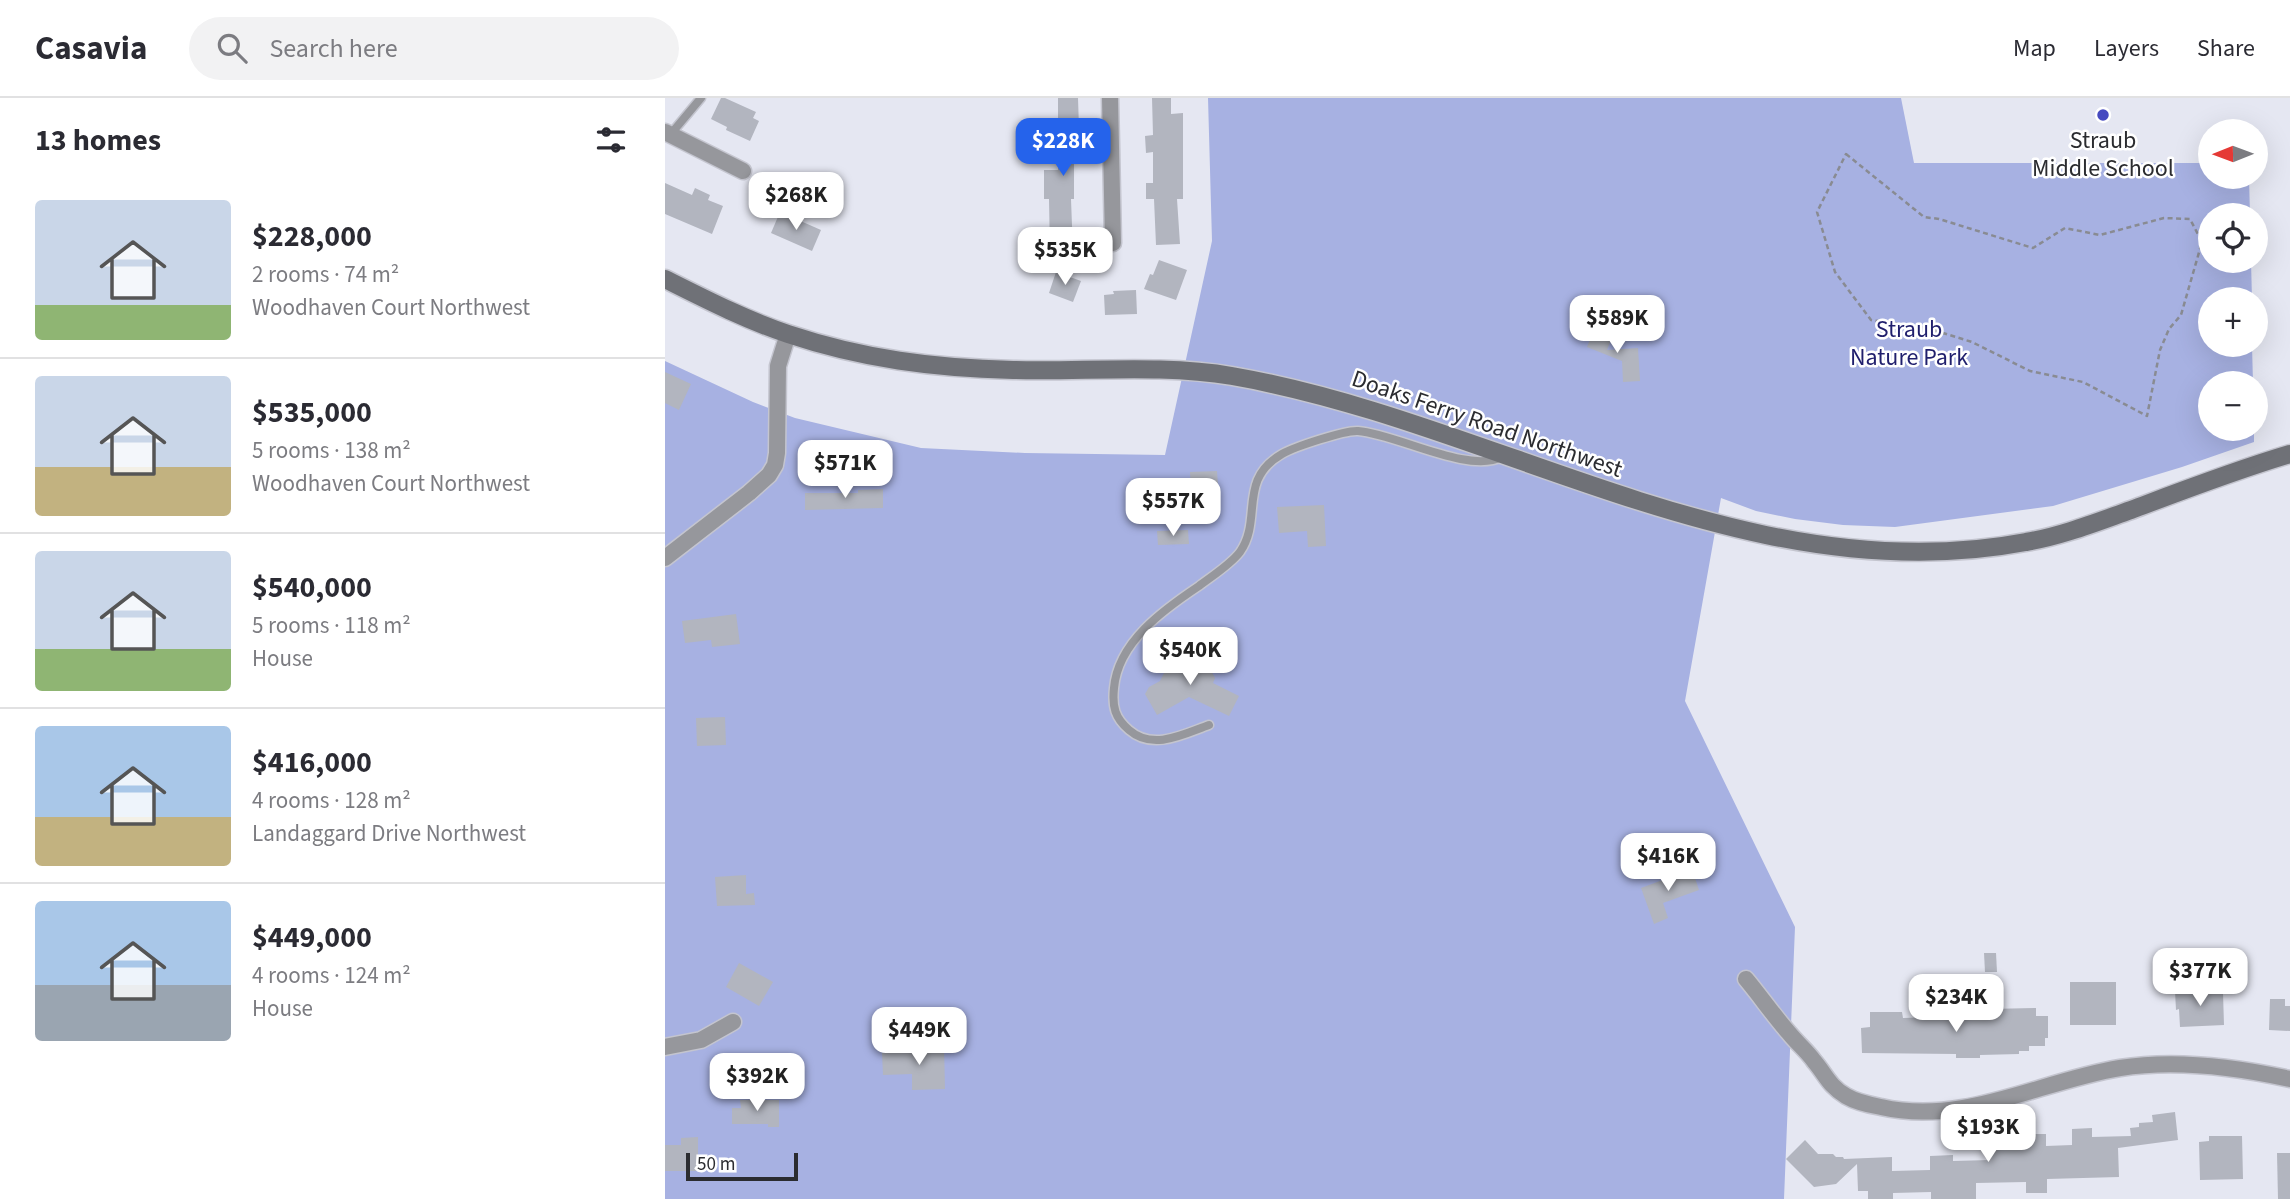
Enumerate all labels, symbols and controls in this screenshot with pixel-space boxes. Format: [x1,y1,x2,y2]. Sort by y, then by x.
search box [189,17,679,80]
text: Casavia [35,25,147,72]
icon: search [213,29,251,67]
text: Search here [269,30,398,67]
text: Map [2013,31,2056,66]
text: Layers [2094,31,2159,66]
text: Share [2197,31,2255,66]
marker: Straub Middle School [2095,107,2111,123]
pin: $228K [1014,118,1112,178]
text: 13 homes [35,119,161,162]
north arrow [2198,119,2268,189]
map controls [2198,119,2268,441]
icon: filters [592,121,630,159]
place label: Straub Middle School [2032,123,2174,186]
text: $228K [1032,124,1094,157]
pin: $268K [747,172,845,232]
text: $268K [765,178,827,211]
button: locate [2198,203,2268,273]
text: $228,000 [252,215,372,258]
icon: home [91,228,175,312]
pin: $535K [1016,228,1114,287]
text: $535K [1034,233,1096,266]
text: 2 rooms · 74 m² [252,258,399,291]
button: + [2198,287,2268,357]
text: Woodhaven Court Northwest [252,291,530,324]
pin: $589K [1568,296,1666,355]
text: $589K [1586,301,1648,334]
park label: Straub Nature Park [1850,312,1968,375]
street label: Doaks Ferry Road Northwest [1347,361,1627,487]
button: − [2198,371,2268,441]
text: $535,000 [252,391,372,434]
icon: home [91,404,175,488]
text: 5 rooms · 138 m² [252,434,411,467]
pin: $571K [796,440,894,500]
text: $571K [814,446,876,479]
text: Woodhaven Court Northwest [252,467,530,500]
pin: $557K [1124,478,1222,538]
text: $557K [1142,484,1204,517]
text: $540,000 [252,566,372,609]
icon: home [91,579,175,663]
text: 5 rooms · 118 m² [252,609,411,642]
pin: $540K [1141,628,1239,687]
text: $540K [1159,633,1221,666]
text: House [252,642,313,675]
text: $416,000 [252,741,372,784]
icon: home [91,754,175,838]
text: 4 rooms · 128 m² [252,784,411,817]
text: Landaggard Drive Northwest [252,817,526,850]
pin: $416K [1619,834,1717,893]
text: $416K [1637,839,1699,872]
text: $449,000 [252,916,372,959]
icon: home [91,929,175,1013]
pin: $377K [2151,948,2249,1008]
text: $377K [2169,954,2231,987]
text: 4 rooms · 124 m² [252,959,411,992]
pin: $234K [1907,974,2005,1034]
text: $234K [1925,980,1987,1013]
text: House [252,992,313,1025]
pin: $449K [870,1007,968,1067]
text: $449K [888,1013,950,1046]
pin: $392K [708,1054,806,1113]
text: $392K [726,1059,788,1092]
pin: $193K [1939,1104,2037,1164]
text: $193K [1957,1110,2019,1143]
scale bar [686,1150,798,1182]
text: 50 m [697,1151,735,1178]

